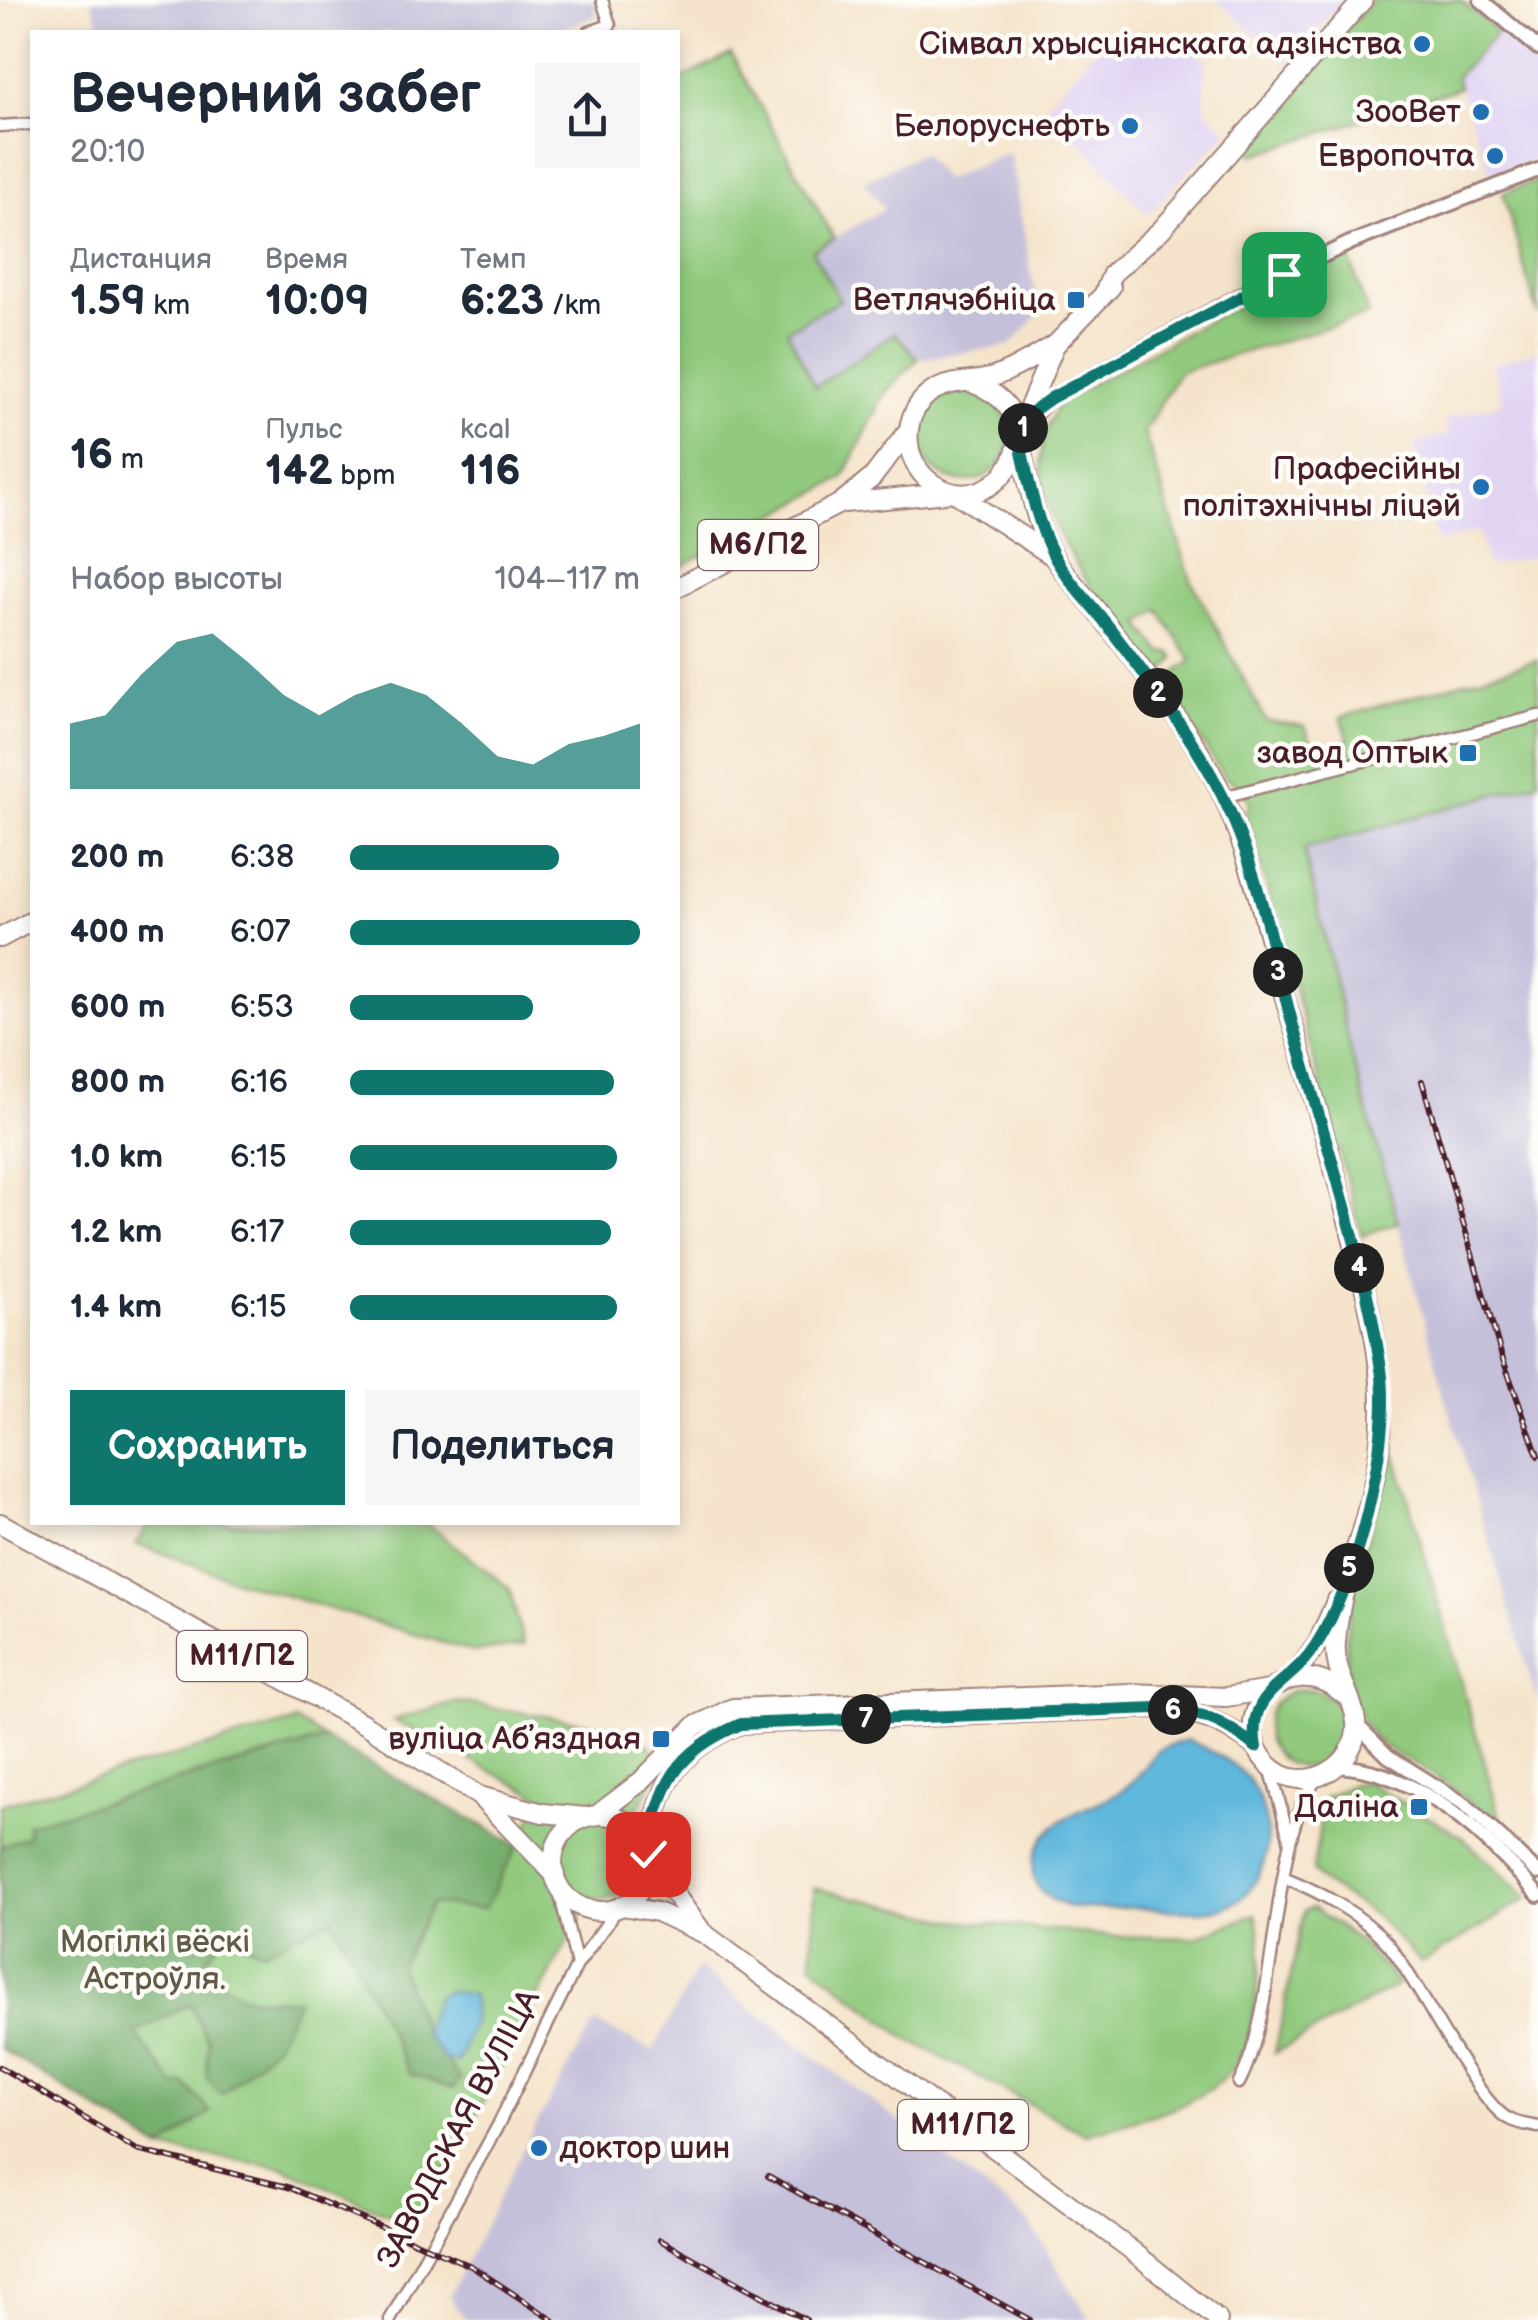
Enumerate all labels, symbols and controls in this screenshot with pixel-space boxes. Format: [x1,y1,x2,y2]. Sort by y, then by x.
place label: Сімвал хрысціянскага адзінства [919,25,1402,64]
marker: Сімвал хрысціянскага адзінства [1411,33,1433,55]
text: Вечерний забег [70,62,481,129]
button: share [535,63,640,168]
place label: ЗооВет [1356,93,1461,132]
marker: ЗооВет [1470,101,1492,123]
place label: Белоруснефть [894,107,1110,146]
marker: Белоруснефть [1119,115,1141,137]
text: 20:10 [70,133,145,172]
place label: Европочта [1318,137,1475,176]
marker: Европочта [1484,145,1506,167]
pin [1242,232,1327,317]
text: Дистанция [70,243,212,276]
text: Время [265,243,348,276]
text: Темп [460,243,527,276]
icon: arrive [1257,247,1312,302]
text: 1.59 [70,276,146,327]
text: 10:09 [265,276,370,327]
text: 6:23 [460,276,544,327]
place label: Ветлячэбніца [853,281,1056,320]
text: km [146,289,190,322]
text: /km [544,289,601,322]
marker: Ветлячэбніца [1065,289,1087,311]
pin: 1 [998,403,1048,453]
text: 1 [1017,411,1029,444]
text: Пульс [265,413,342,446]
text: kcal [460,413,510,446]
text: 16 [70,430,113,481]
text: m [113,443,144,476]
text: 142 [265,446,333,497]
text: 116 [460,446,521,497]
place label: Прафесійны політэхнічны ліцэй [1183,450,1461,526]
text: bpm [333,459,395,492]
marker: Прафесійны політэхнічны ліцэй [1470,476,1492,498]
road number: М6/П2 [698,520,818,570]
text: Набор высоты [70,560,283,599]
text: 104–117 m [495,560,640,599]
pin: 2 [1133,668,1183,718]
text: 2 [1150,676,1166,709]
place label: завод Оптык [1257,734,1448,773]
marker: завод Оптык [1457,742,1479,764]
text: 200 m [70,838,164,877]
text: 6:38 [230,838,294,877]
text: 400 m [70,913,165,952]
text: 6:07 [230,913,291,952]
pin: 3 [1253,947,1303,997]
text: 3 [1270,955,1286,988]
text: 600 m [70,988,165,1027]
text: 6:53 [230,988,294,1027]
text: 800 m [70,1063,165,1102]
text: 6:16 [230,1063,288,1102]
text: 1.0 km [70,1138,163,1177]
text: 6:15 [230,1138,287,1177]
text: 1.2 km [70,1213,162,1252]
text: 6:17 [230,1213,284,1252]
pin: 4 [1334,1243,1384,1293]
text: 4 [1351,1251,1367,1284]
text: 1.4 km [70,1288,162,1327]
text: 6:15 [230,1288,287,1327]
button: Сохранить [70,1390,345,1505]
button: Поделиться [365,1390,640,1505]
pin: 5 [1324,1543,1374,1593]
text: 5 [1341,1551,1357,1584]
road number: М11/П2 [177,1631,307,1681]
pin: 6 [1148,1685,1198,1735]
text: 6 [1165,1693,1181,1726]
pin: 7 [841,1694,891,1744]
text: 7 [858,1702,874,1735]
place label: вуліца Абʼяздная [388,1720,641,1759]
marker: вуліца Абʼяздная [650,1728,672,1750]
place label: Даліна [1294,1788,1399,1827]
marker: Даліна [1408,1796,1430,1818]
pin [606,1812,691,1897]
icon: check [621,1827,676,1882]
park label: Могілкі вёскі Астроўля. [60,1923,250,1999]
street label: ЗАВОДСКАЯ ВУЛІЦА [369,1982,549,2275]
road number: М11/П2 [898,2100,1028,2150]
place label: доктор шин [559,2129,730,2168]
marker: доктор шин [528,2137,550,2159]

